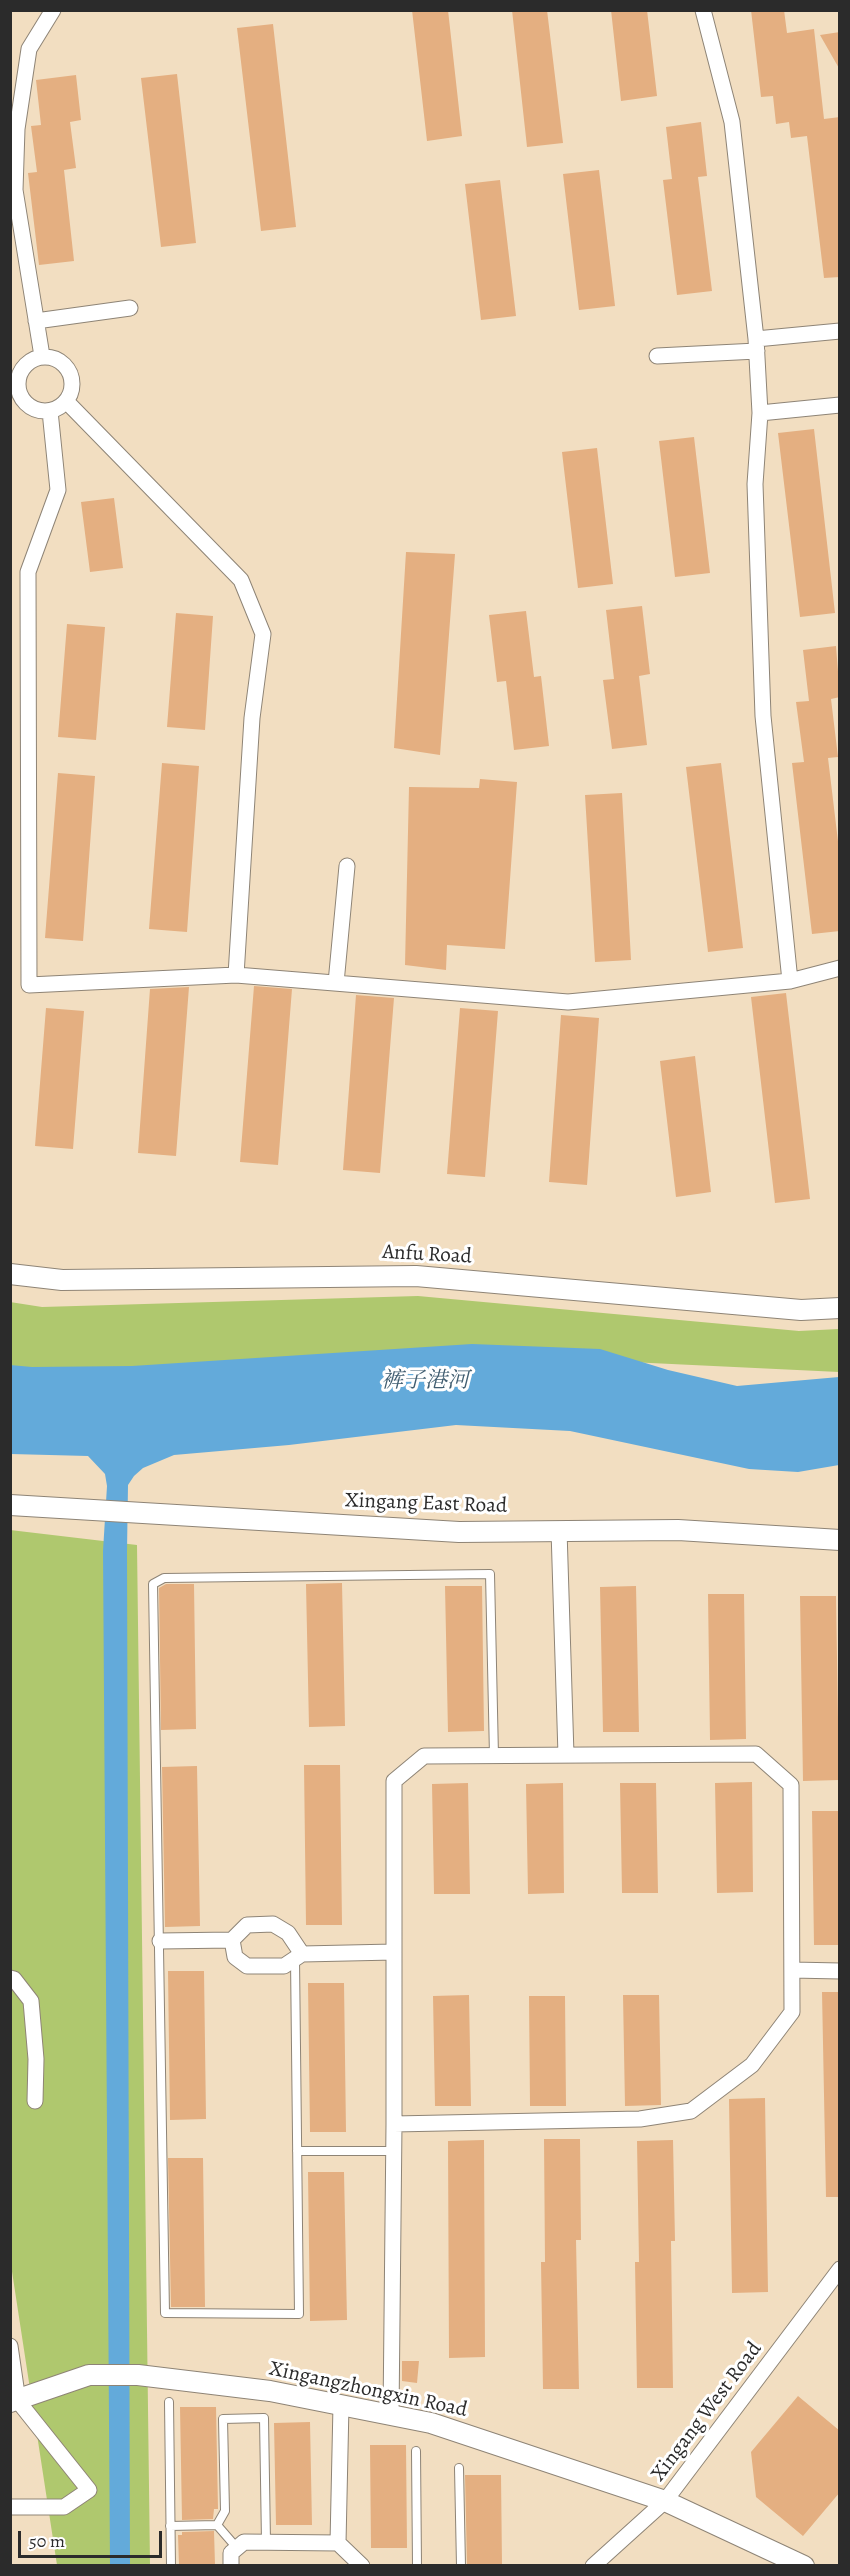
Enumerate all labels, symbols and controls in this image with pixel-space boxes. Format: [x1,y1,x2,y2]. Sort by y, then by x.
street label: Anfu Road [382,1240,472,1270]
water label: 裤子港河 [381,1369,469,1395]
street label: Xingang East Road [344,1489,508,1519]
street label: Xingang West Road [646,2337,768,2487]
street label: Xingangzhongxin Road [267,2357,469,2423]
scale bar [21,2519,165,2557]
text: 50 m [29,2529,65,2553]

